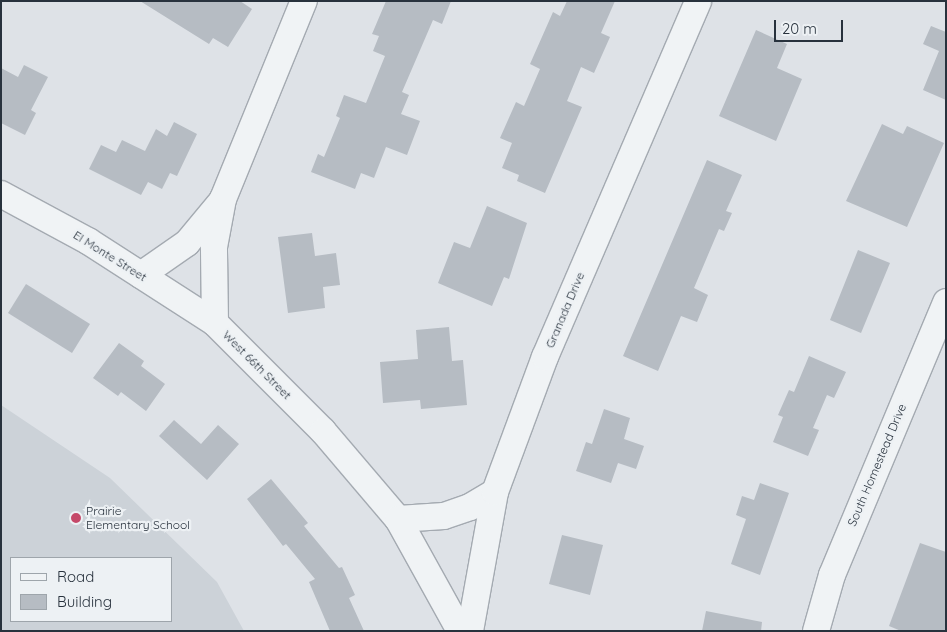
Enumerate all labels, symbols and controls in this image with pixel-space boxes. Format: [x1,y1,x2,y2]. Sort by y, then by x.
scale bar [777,10,846,42]
text: 20 m [782,19,817,38]
street label: El Monte Street [71,228,149,284]
street label: Granada Drive [543,270,587,350]
street label: West 66th Street [220,328,294,402]
street label: South Homestead Drive [845,402,909,528]
place label: Prairie Elementary School [86,504,190,532]
marker: Prairie Elementary School [70,512,82,524]
legend [10,557,172,622]
text: Road [57,567,94,586]
text: Building [57,592,112,611]

